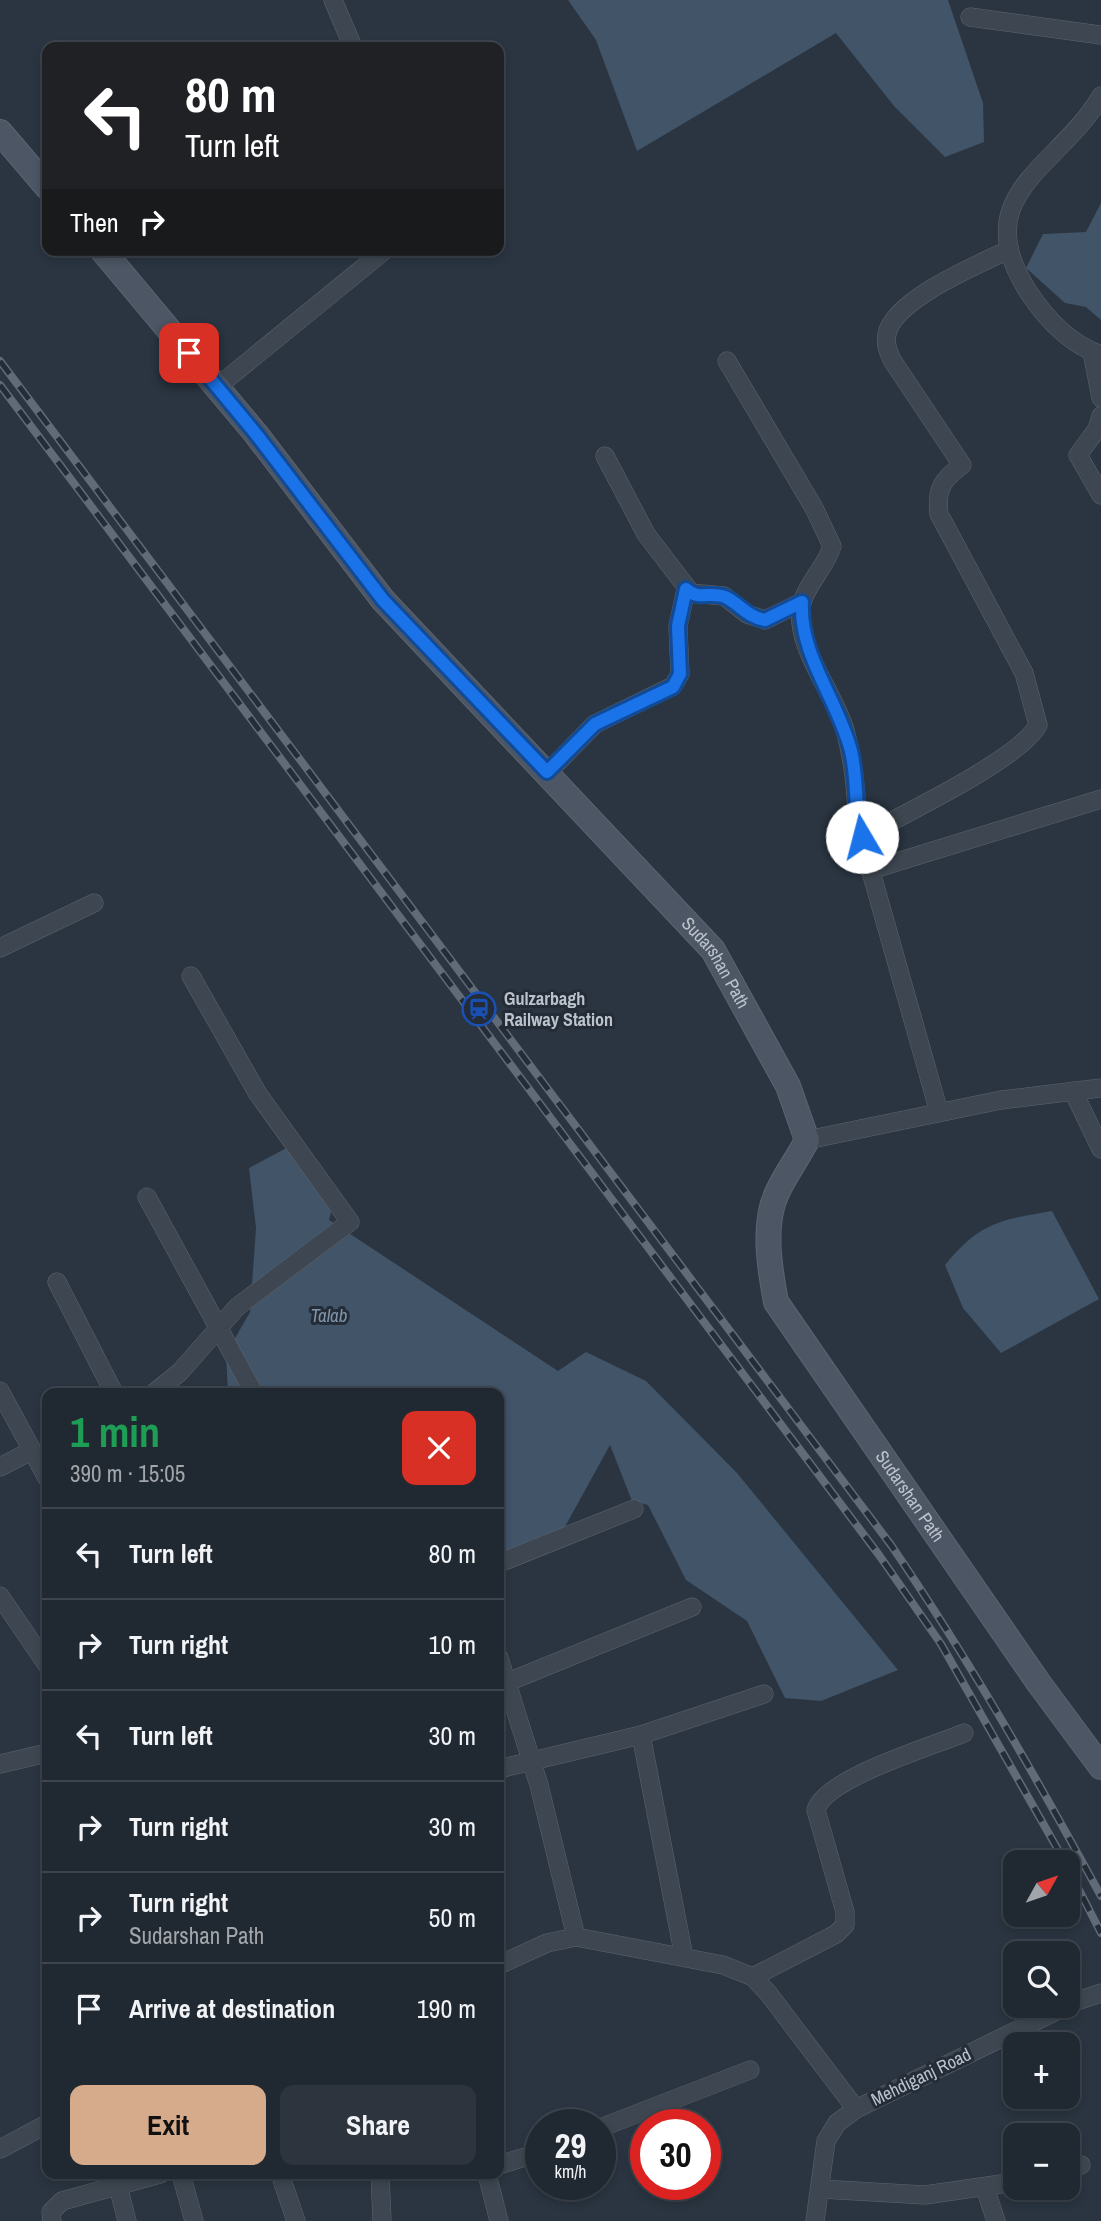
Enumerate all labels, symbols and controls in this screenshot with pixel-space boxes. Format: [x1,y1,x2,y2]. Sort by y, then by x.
text: 80 m [185,61,277,127]
icon: left [70,70,161,161]
text: Turn left [185,124,279,167]
icon: right [133,203,171,241]
text: Then [70,205,119,240]
pin [159,323,219,383]
icon: arrive [170,334,208,372]
position arrow [825,800,899,874]
street label: Sudarshan Path [676,911,756,1013]
place label: Gulzarbagh Railway Station [504,986,613,1032]
station icon: Gulzarbagh Railway Station [460,990,498,1028]
water label: Talab [311,1302,348,1328]
text: 1 min [70,1404,160,1460]
button: close [402,1411,476,1485]
street label: Sudarshan Path [870,1445,951,1547]
text: 390 m · 15:05 [70,1458,185,1489]
icon: left [70,1535,108,1573]
text: Turn left [129,1536,213,1571]
text: 80 m [429,1536,476,1571]
icon: right [70,1626,108,1664]
text: Turn right [129,1627,228,1662]
text: 10 m [429,1627,476,1662]
icon: left [70,1717,108,1755]
text: Turn left [129,1718,213,1753]
text: 30 m [429,1718,476,1753]
icon: right [70,1808,108,1846]
text: Turn right [129,1809,228,1844]
text: 30 m [429,1809,476,1844]
north arrow [1003,1850,1080,1927]
map controls [1003,1850,1080,2200]
text: Turn right [129,1885,228,1920]
icon: right [70,1899,108,1937]
text: 50 m [429,1900,476,1935]
text: Sudarshan Path [129,1920,264,1951]
button: search [1003,1941,1080,2018]
icon: arrive [70,1990,108,2028]
text: Arrive at destination [129,1991,335,2026]
text: 190 m [417,1991,476,2026]
button: + [1003,2032,1080,2109]
street label: Mehdiganj Road [867,2042,975,2112]
button: Exit [70,2085,266,2165]
button: Share [280,2085,476,2165]
speed limit sign: 30 [630,2109,721,2200]
text: 29 [555,2122,586,2169]
button: − [1003,2123,1080,2200]
text: km/h [555,2159,587,2184]

